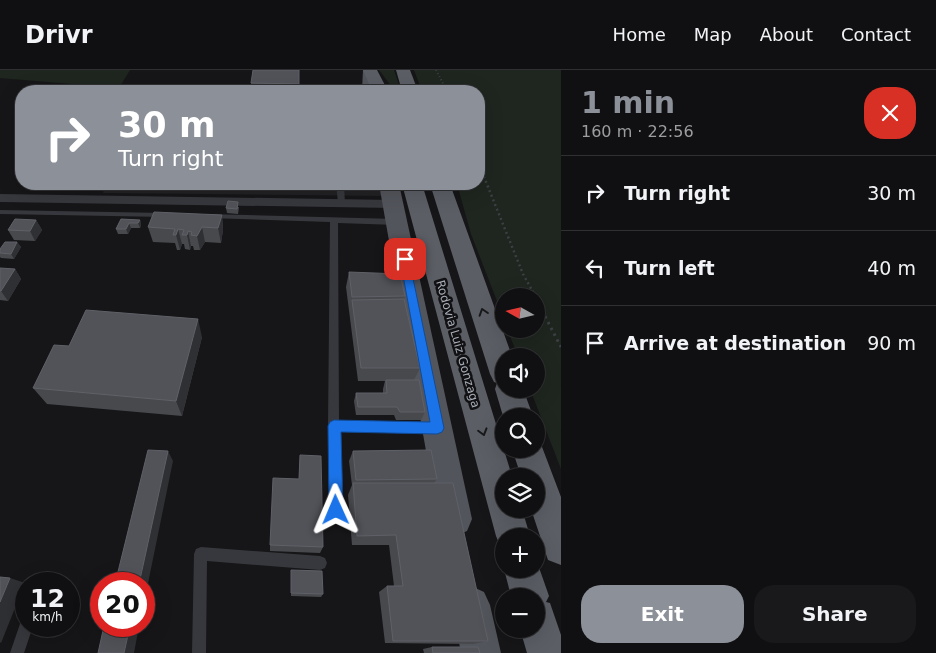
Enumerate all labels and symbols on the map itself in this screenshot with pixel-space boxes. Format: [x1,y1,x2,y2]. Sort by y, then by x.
pin [384,238,426,280]
street label: Rodovia Luiz Gonzaga [433,279,483,409]
north arrow [495,288,545,338]
one-way arrow [479,308,489,316]
one-way arrow [478,428,488,436]
position arrow [309,483,361,535]
speed limit sign: 20 [90,572,155,637]

